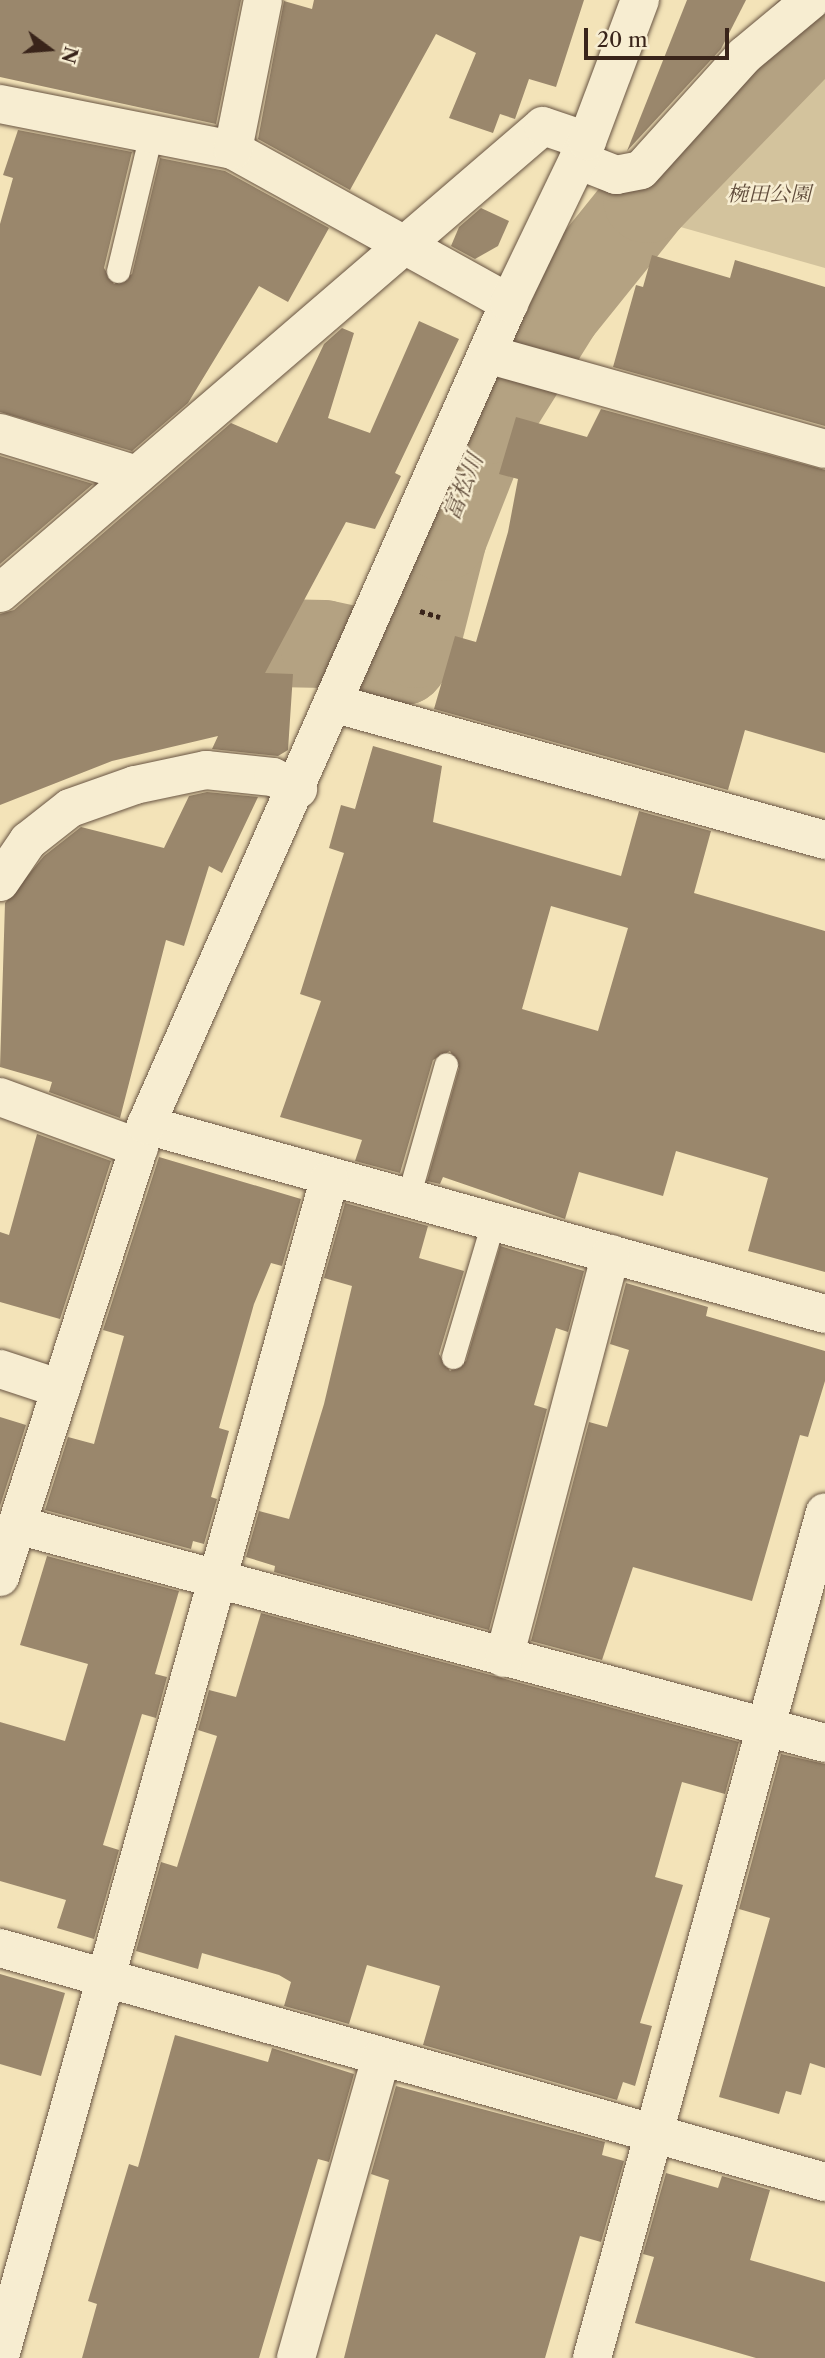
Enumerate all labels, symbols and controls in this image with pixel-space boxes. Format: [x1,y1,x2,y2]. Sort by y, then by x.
north arrow [14,14,84,84]
scale bar [587,14,732,58]
text: 20 m [597,27,648,52]
text: N [56,44,83,66]
park label: 椀田公園 [727,181,811,207]
water label: 富松川 [437,450,489,524]

